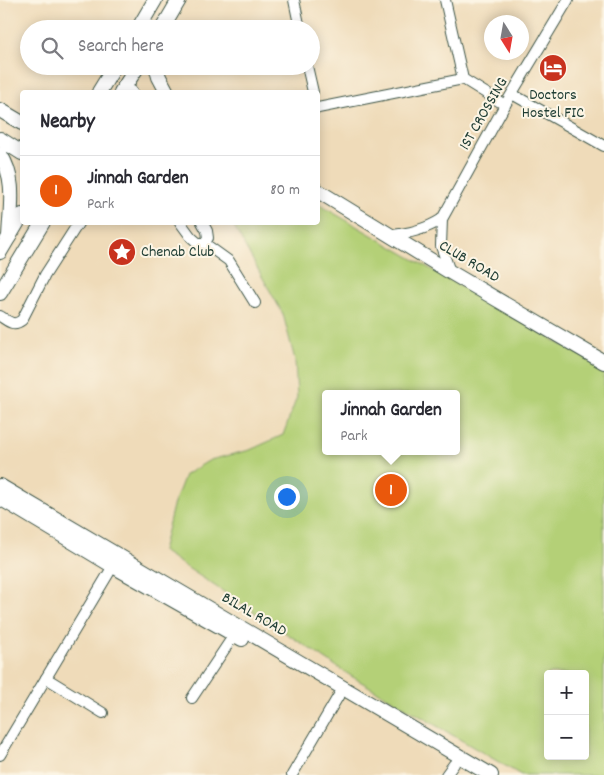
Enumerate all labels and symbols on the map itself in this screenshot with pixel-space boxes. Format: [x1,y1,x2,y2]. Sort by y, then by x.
north arrow [484,15,529,60]
hotel icon: Doctors Hostel FIC [538,53,568,83]
street label: 1ST CROSSING [454,73,514,155]
place label: Doctors Hostel FIC [522,84,584,125]
street label: CLUB ROAD [434,235,504,289]
place icon: Chenab Club [107,237,137,267]
place label: Chenab Club [141,241,214,264]
pin: 1 [375,471,407,509]
your location [274,484,300,510]
street label: BILAL ROAD [217,587,291,643]

